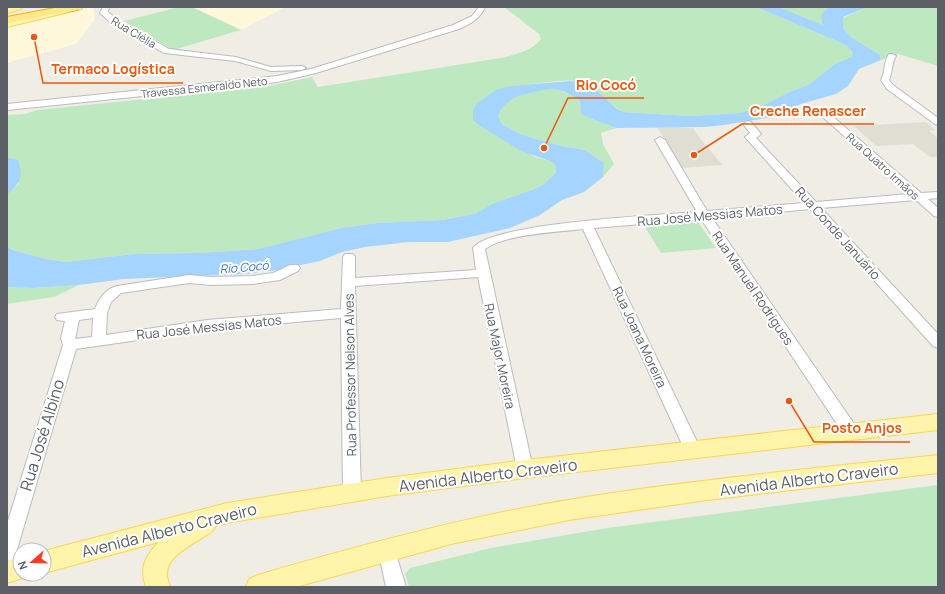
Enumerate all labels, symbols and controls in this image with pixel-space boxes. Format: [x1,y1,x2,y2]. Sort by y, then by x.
street label: Rua Clélia [109,13,159,51]
callout: Termaco Logística [43,57,183,83]
text: Termaco Logística [51,59,175,78]
callout: Rio Cocó [568,72,644,98]
street label: Travessa Esmeraldo Neto [140,73,269,101]
text: Rio Cocó [576,75,636,94]
callout: Creche Renascer [742,98,874,124]
text: Creche Renascer [750,101,866,120]
street label: Rua Quatro Irmãos [843,129,923,203]
street label: Rua Conde Januário [791,183,885,284]
street label: Rua José Messias Matos [637,200,784,230]
street label: Rua Manuel Rodrigues [708,228,798,349]
water label: Rio Cocó [219,256,270,278]
street label: Rua Joana Moreira [609,283,671,391]
street label: Rua Professor Nelson Alves [340,293,360,457]
street label: Rua Major Moreira [480,302,520,410]
street label: Rua José Messias Matos [136,310,283,344]
street label: Rua José Albino [15,377,69,493]
callout: Posto Anjos [814,416,910,442]
text: Posto Anjos [822,418,903,437]
street label: Avenida Alberto Craveiro [397,453,579,497]
street label: Avenida Alberto Craveiro [718,457,900,501]
street label: Avenida Alberto Craveiro [79,498,259,562]
north arrow [12,542,52,582]
text: N [14,559,31,572]

